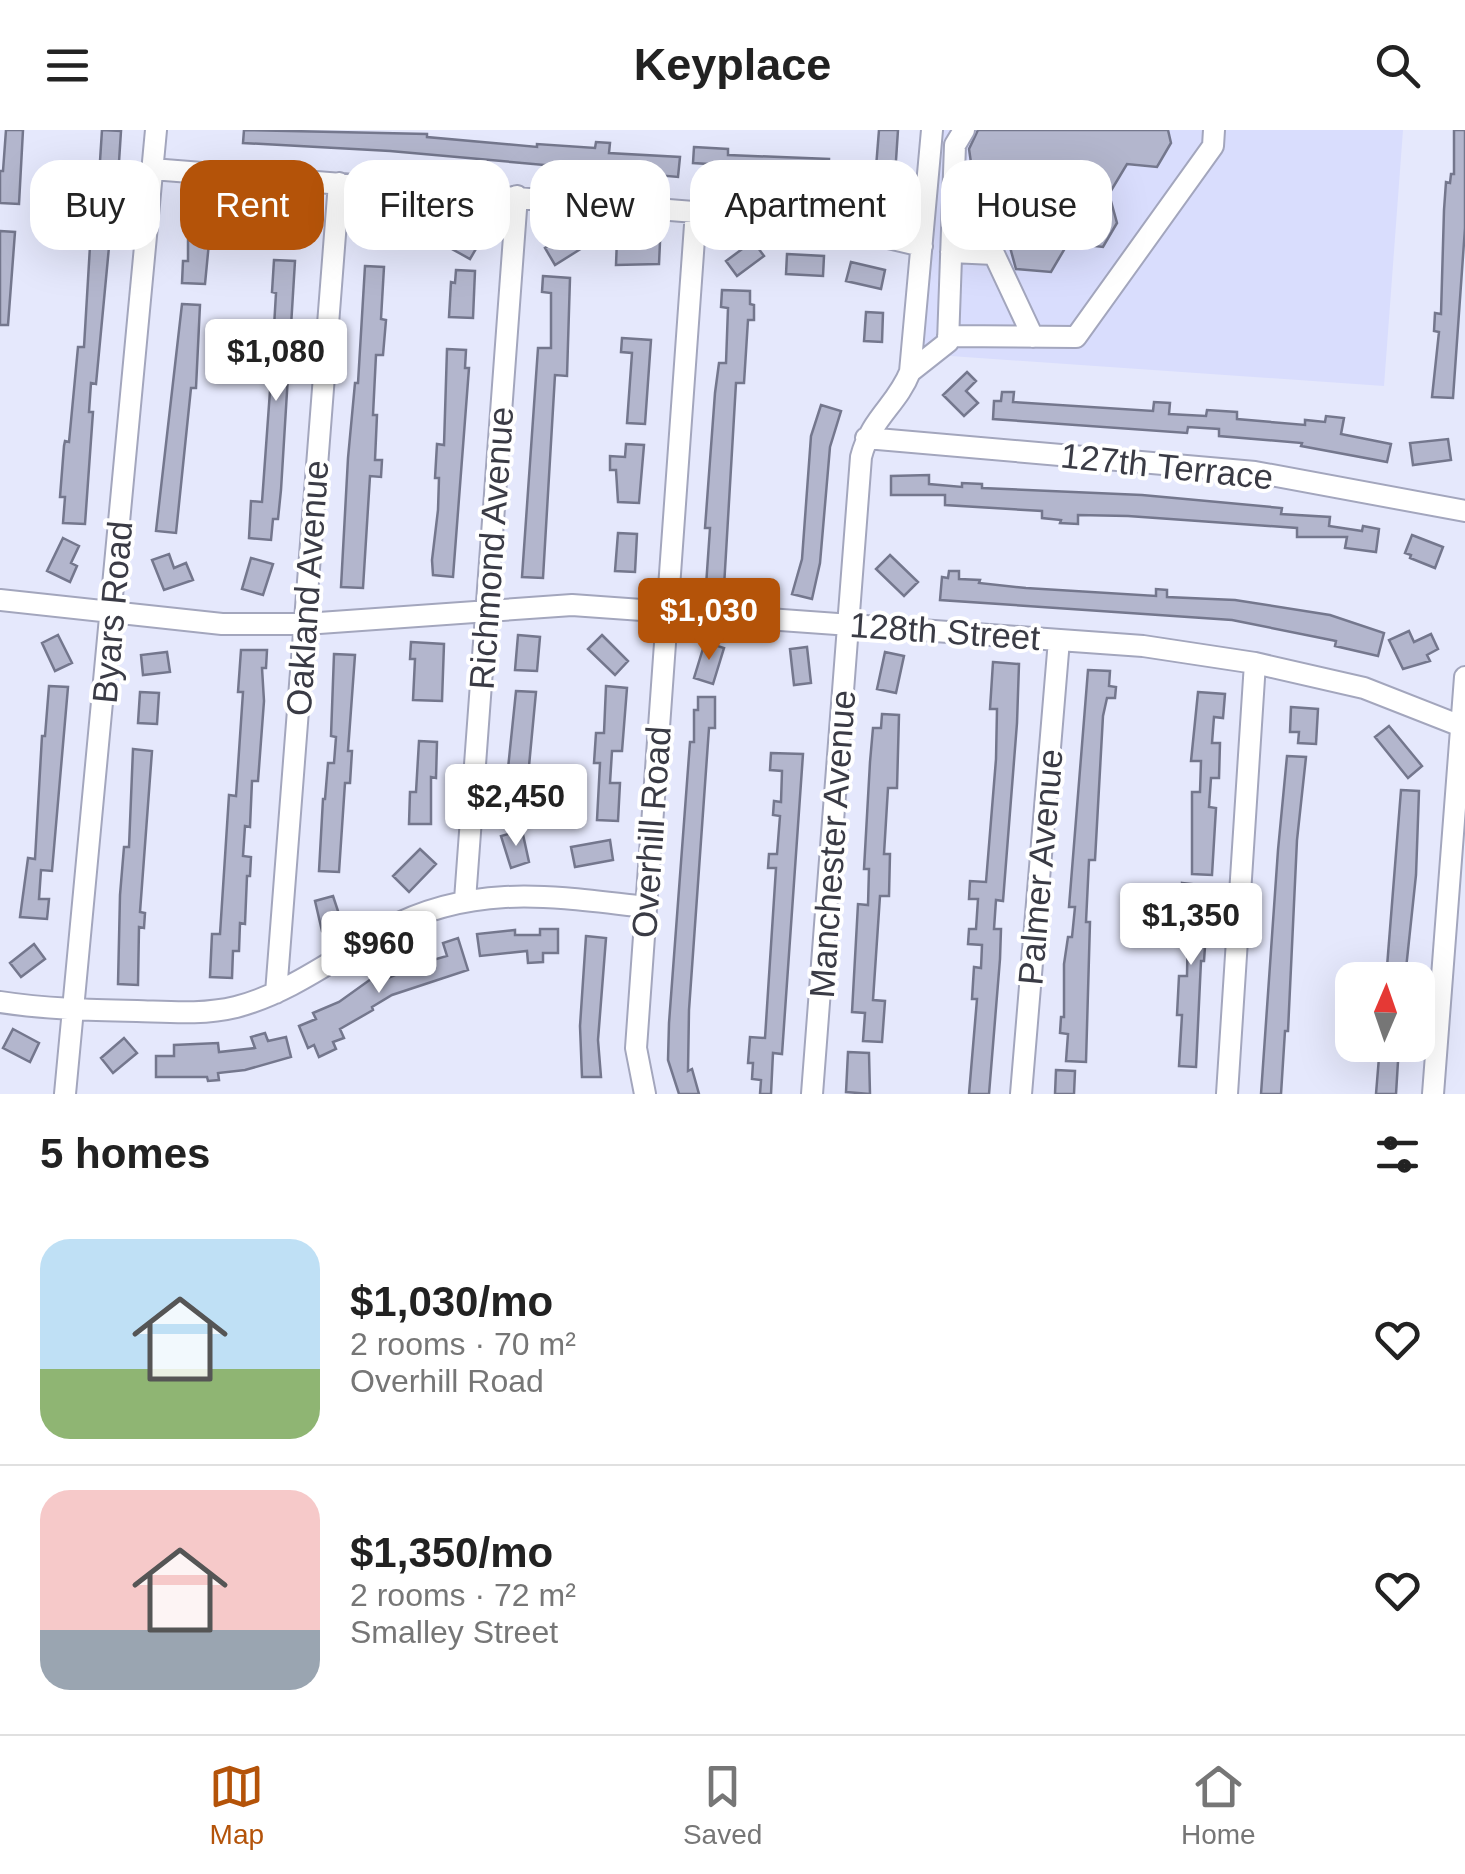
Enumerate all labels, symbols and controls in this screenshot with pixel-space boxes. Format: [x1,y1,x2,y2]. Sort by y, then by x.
icon: menu [40,38,95,93]
icon: search [1370,38,1425,93]
text: Keyplace [634,39,831,90]
chip: Buy [30,160,160,250]
chip: Rent [180,160,324,250]
chip: Filters [344,160,510,250]
chip: New [530,160,670,250]
chip: Apartment [690,160,921,250]
chip: House [941,160,1112,250]
pin: $1,080 [195,319,357,404]
text: $1,080 [227,333,325,369]
street label: Richmond Avenue [462,405,520,691]
street label: 127th Terrace [1059,435,1275,497]
street label: Oakland Avenue [279,459,335,717]
street label: Byars Road [85,519,139,705]
pin: $1,030 [628,578,790,663]
text: $1,030 [660,592,758,628]
street label: 128th Street [849,605,1042,657]
street label: Manchester Avenue [802,689,862,999]
street label: Overhill Road [624,725,678,939]
street label: Palmer Avenue [1010,747,1070,987]
pin: $2,450 [435,764,597,849]
text: $2,450 [467,778,565,814]
pin: $1,350 [1110,883,1272,968]
text: $1,350 [1142,897,1240,933]
pin: $960 [320,911,438,996]
text: $960 [343,925,415,961]
north arrow [1335,962,1435,1062]
map controls [1335,962,1435,1062]
icon: filters [1370,1127,1425,1182]
text: 5 homes [40,1130,210,1177]
text: $1,030/mo [350,1278,553,1325]
icon: home [120,1279,240,1399]
icon: heart [1370,1312,1425,1367]
text: 2 rooms · 70 m² [350,1326,576,1362]
text: Overhill Road [350,1363,544,1399]
text: $1,350/mo [350,1529,553,1576]
icon: home [120,1530,240,1650]
icon: heart [1370,1563,1425,1618]
text: 2 rooms · 72 m² [350,1577,576,1613]
text: Smalley Street [350,1614,558,1650]
tab: Map [209,1759,264,1851]
tab: Saved [683,1759,762,1851]
tab: Home [1181,1759,1256,1851]

